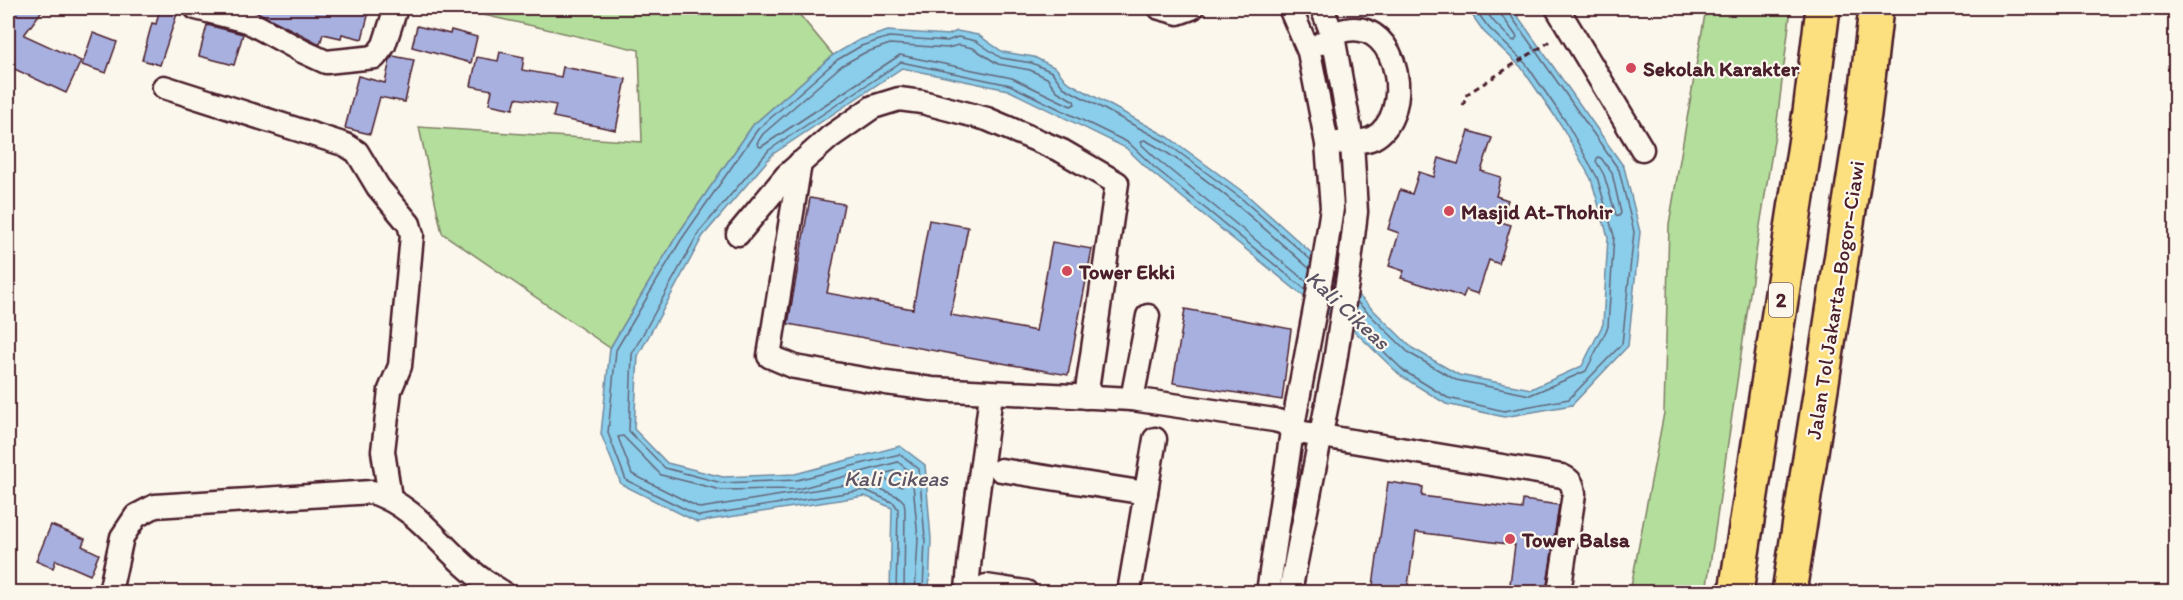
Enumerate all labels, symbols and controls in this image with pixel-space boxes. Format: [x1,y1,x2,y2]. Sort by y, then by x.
place label: Sekolah Karakter [1643,56,1800,81]
marker: Sekolah Karakter [1624,61,1638,75]
street label: Jalan Tol Jakarta–Bogor–Ciawi [1801,159,1869,441]
place label: Masjid At-Thohir [1461,199,1613,225]
marker: Masjid At-Thohir [1442,204,1456,218]
place label: Tower Ekki [1078,259,1175,284]
marker: Tower Ekki [1060,264,1074,278]
water label: Kali Cikeas [1301,264,1396,356]
road number: 2 [1769,283,1793,317]
water label: Kali Cikeas [844,465,949,492]
place label: Tower Balsa [1521,527,1631,552]
marker: Tower Balsa [1503,532,1517,546]

